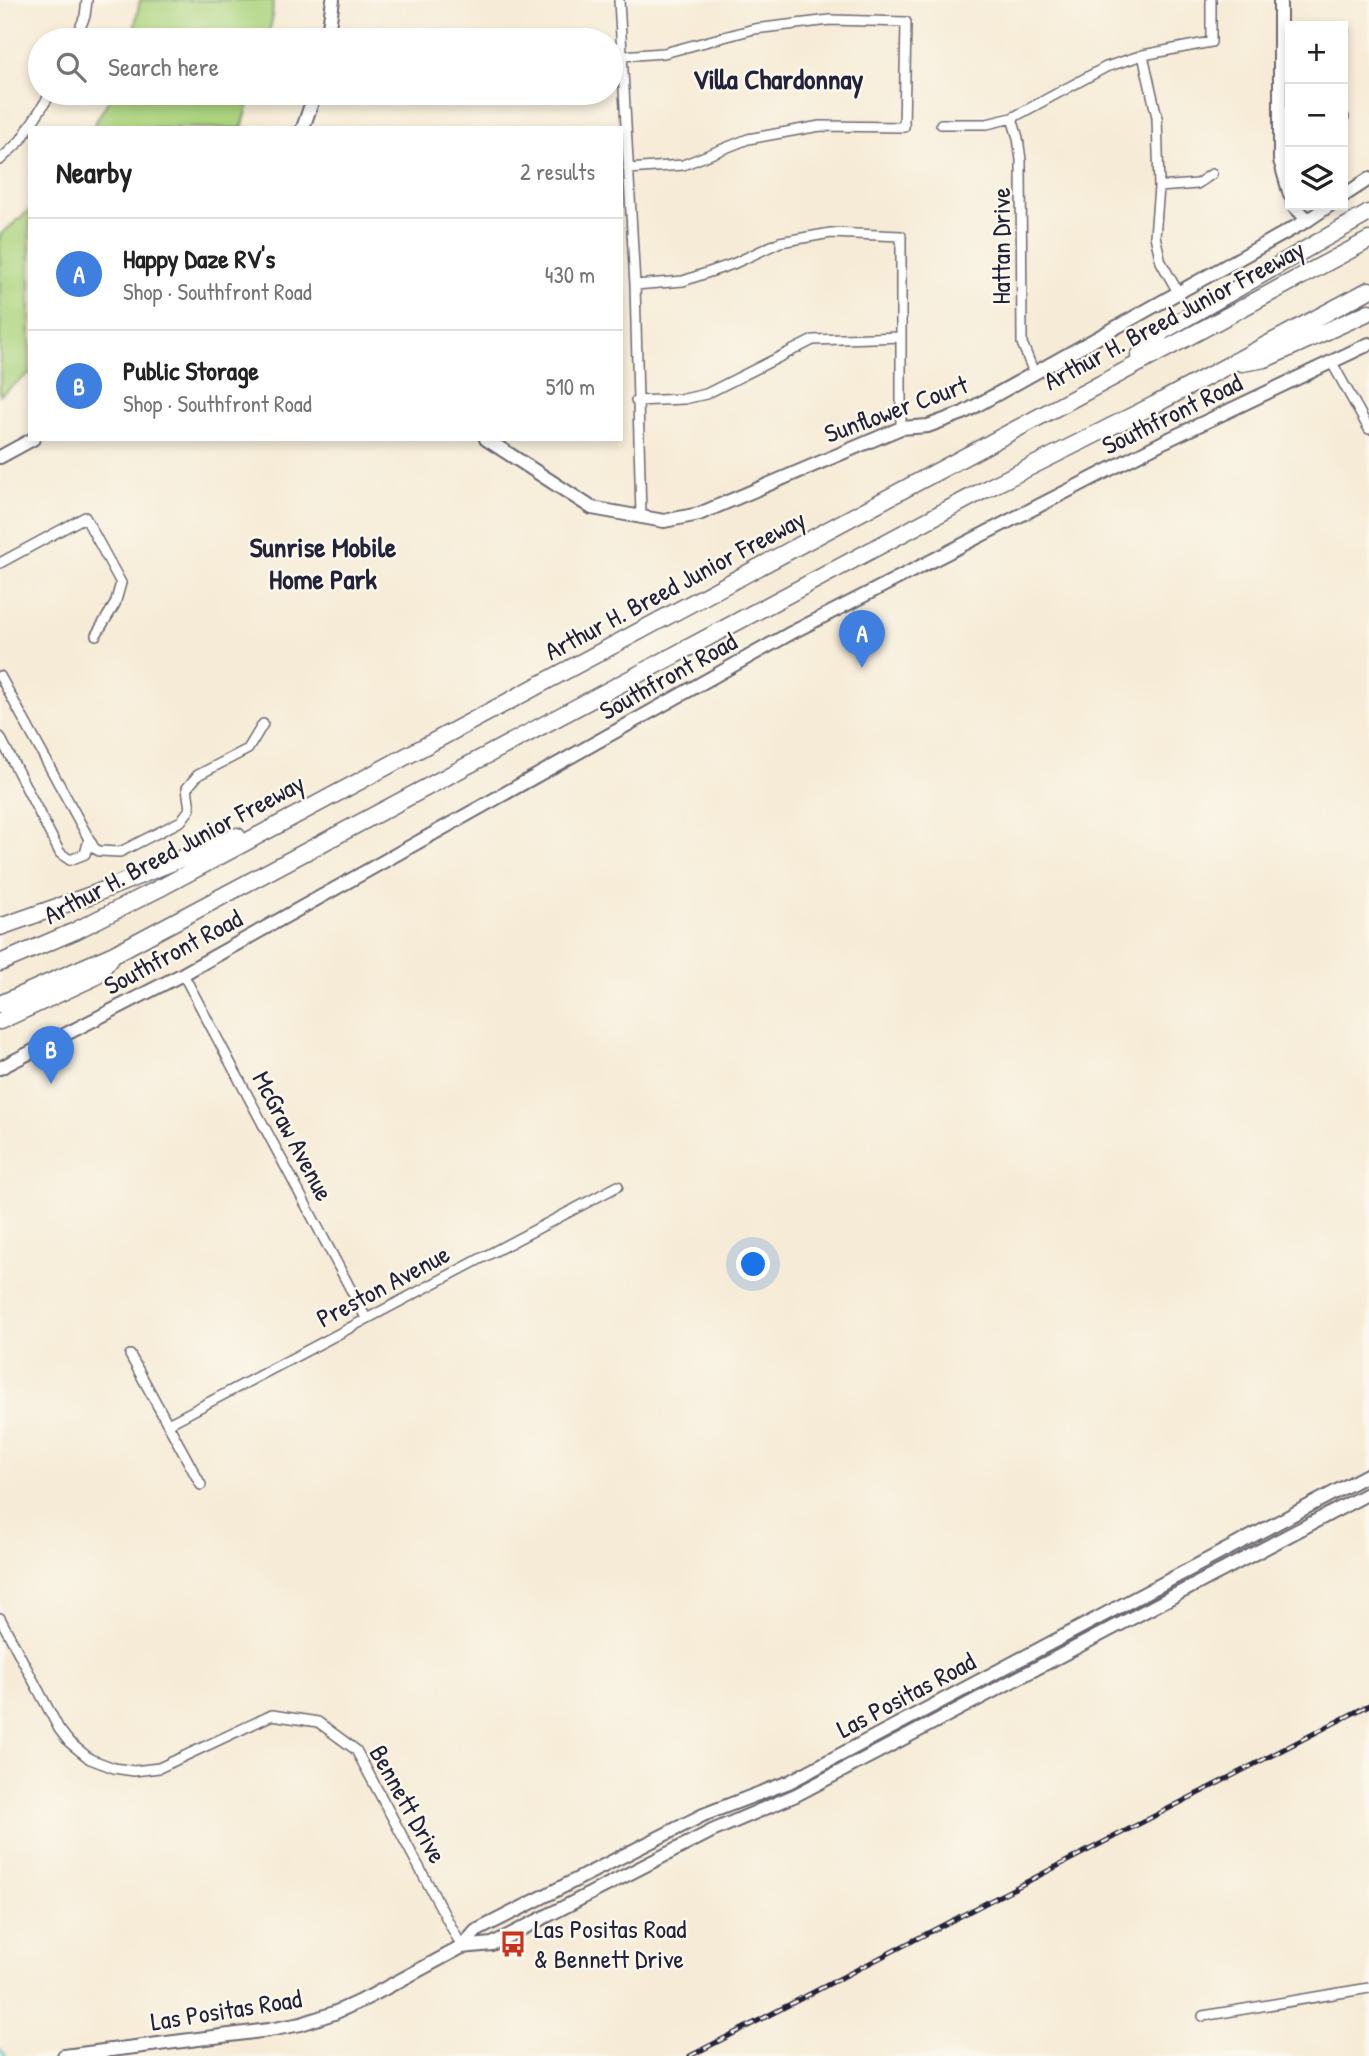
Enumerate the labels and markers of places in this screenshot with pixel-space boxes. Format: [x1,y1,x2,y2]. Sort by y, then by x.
pin: A [839,610,885,668]
pin: B [28,1026,74,1084]
place label: Las Positas Road & Bennett Drive [534,1911,686,1976]
bus stop icon: Las Positas Road & Bennett Drive [498,1929,528,1959]

